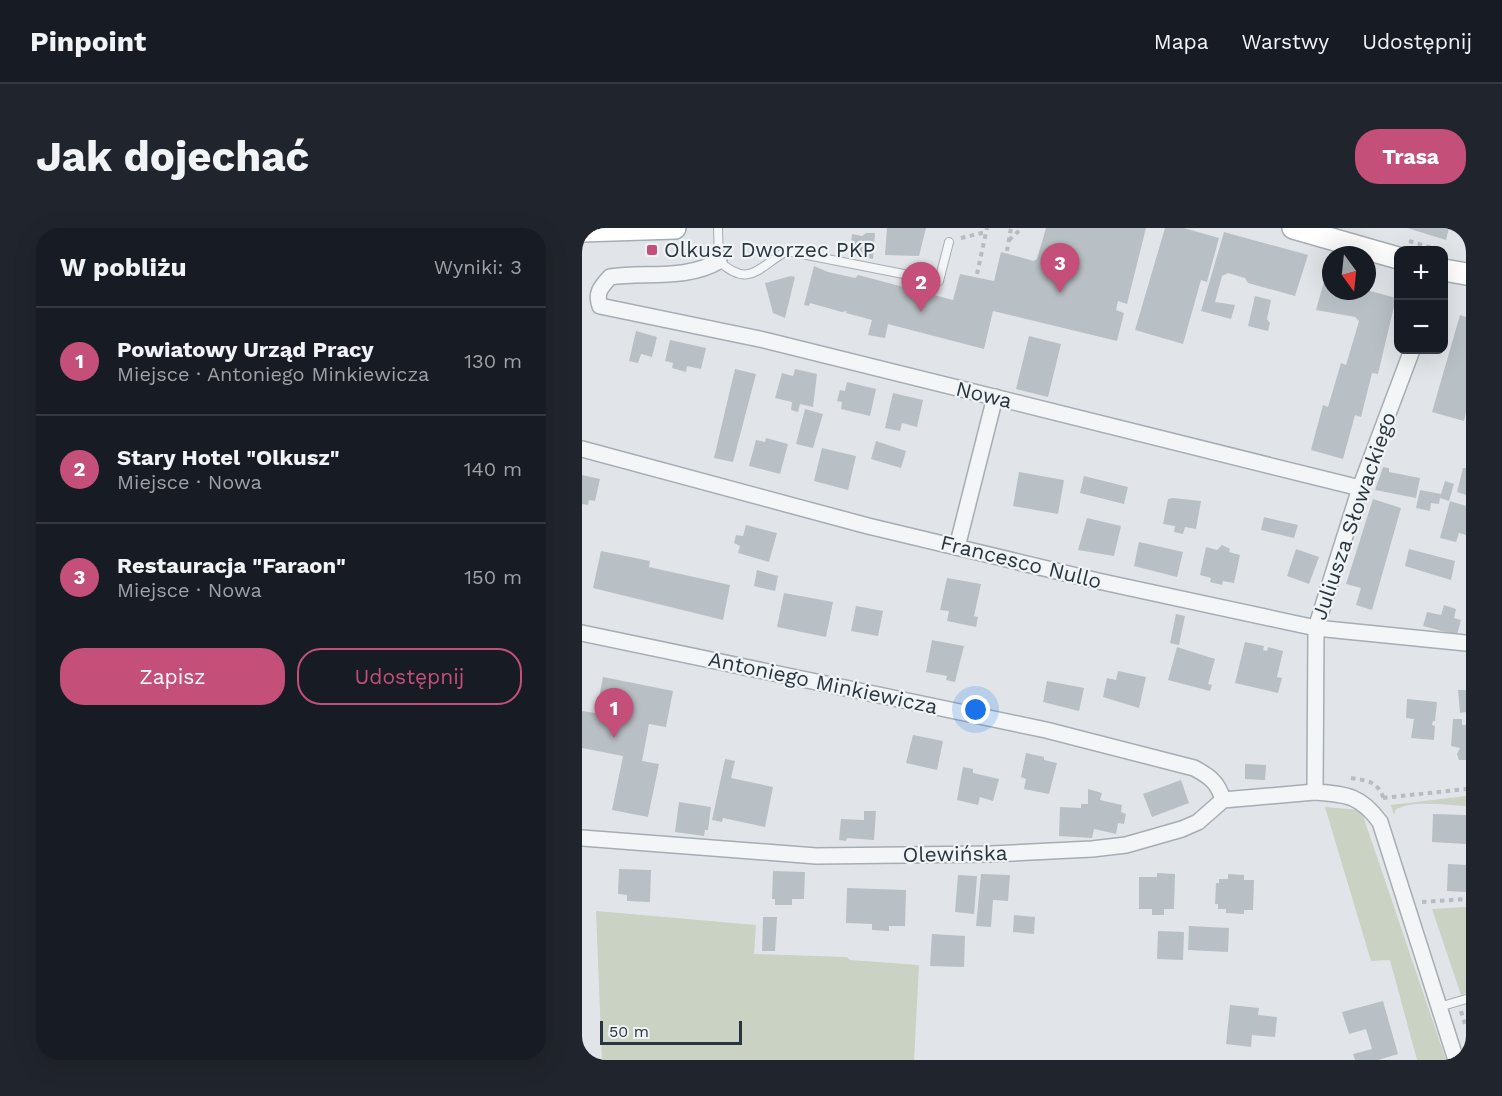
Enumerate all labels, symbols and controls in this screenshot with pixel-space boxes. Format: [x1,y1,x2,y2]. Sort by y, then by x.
text: Pinpoint [30,25,146,58]
text: Mapa [1154,29,1209,54]
text: Warstwy [1242,29,1329,54]
text: Udostępnij [1362,29,1472,54]
button: Trasa [1355,129,1466,184]
text: Jak dojechać [36,132,309,181]
place label: Olkusz Dworzec PKP [664,237,875,262]
marker: Olkusz Dworzec PKP [645,243,659,257]
pin: 3 [1040,244,1080,293]
north arrow [1322,246,1376,300]
map controls [1394,246,1448,354]
button: + [1394,246,1448,300]
text: W pobliżu [60,252,187,282]
text: Wyniki: 3 [434,255,522,279]
pin: 2 [902,262,940,312]
button: − [1394,300,1448,354]
text: Powiatowy Urząd Pracy [117,337,374,362]
text: 1 [75,349,84,373]
text: 130 m [464,349,522,373]
text: Miejsce · Antoniego Minkiewicza [117,362,429,386]
street label: Nowa [954,376,1015,414]
street label: Juliusza Słowackiego [1306,409,1401,623]
text: Stary Hotel "Olkusz" [117,445,340,470]
text: 2 [74,457,85,481]
text: 140 m [464,457,522,481]
text: Miejsce · Nowa [117,470,262,494]
street label: Francesco Nullo [938,529,1104,594]
text: Restauracja "Faraon" [117,553,346,578]
text: 3 [74,565,85,589]
text: 150 m [464,565,522,589]
text: Miejsce · Nowa [117,578,262,602]
street label: Antoniego Minkiewicza [706,646,940,719]
button: Zapisz [60,648,285,705]
button: Udostępnij [297,648,522,705]
pin: 1 [594,688,633,738]
your location [961,695,990,724]
street label: Olewińska [902,840,1008,867]
scale bar [600,1018,742,1046]
text: 50 m [609,1022,649,1041]

